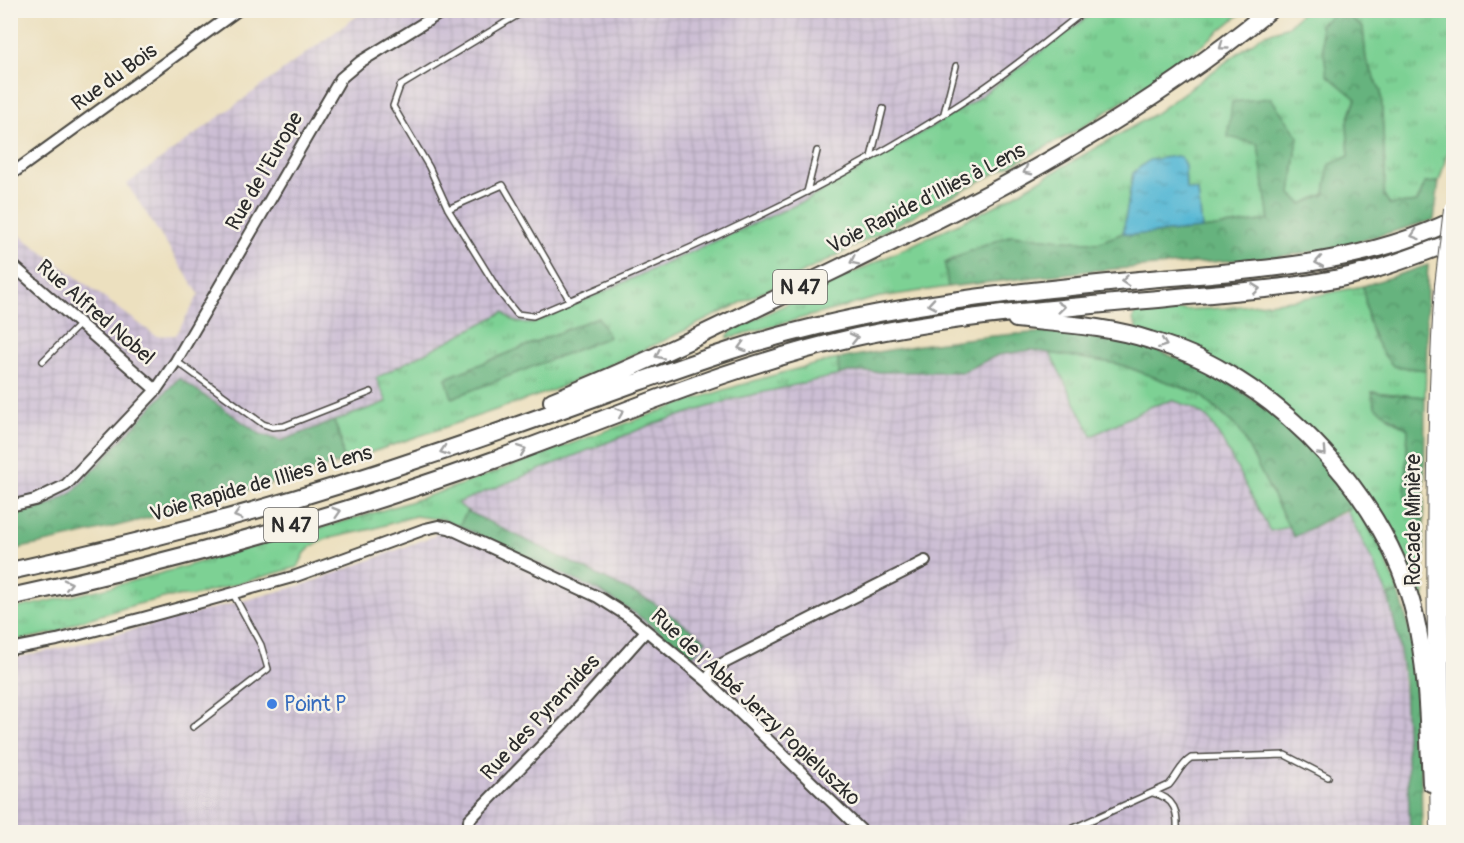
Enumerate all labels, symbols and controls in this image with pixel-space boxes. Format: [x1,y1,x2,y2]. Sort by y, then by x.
street label: Rue du Bois [66,37,163,118]
one-way arrow [1219,39,1230,50]
street label: Rue de l'Europe [220,107,310,235]
street label: Voie Rapide d’Illies à Lens [823,137,1030,260]
one-way arrow [1023,164,1033,175]
one-way arrow [1410,228,1421,241]
one-way arrow [849,253,860,265]
street label: Rue Alfred Nobel [31,254,160,371]
one-way arrow [1315,255,1324,267]
road number: N 47 [773,270,827,304]
one-way arrow [1121,274,1130,287]
one-way arrow [1251,283,1260,296]
one-way arrow [927,298,936,310]
one-way arrow [1057,301,1066,314]
one-way arrow [848,332,858,345]
one-way arrow [1157,337,1167,350]
one-way arrow [737,340,748,352]
one-way arrow [655,348,666,360]
one-way arrow [614,407,625,419]
street label: Voie Rapide de Illies à Lens [147,439,376,528]
one-way arrow [439,443,450,456]
one-way arrow [516,444,527,457]
one-way arrow [1316,445,1327,455]
street label: Rocade Minière [1400,453,1427,586]
one-way arrow [331,506,342,519]
one-way arrow [233,508,244,520]
road number: N 47 [264,508,318,542]
one-way arrow [62,579,72,592]
street label: Rue de l'Abbé Jerzy Popieluszko [645,603,866,812]
street label: Rue des Pyramides [475,648,606,786]
place label: Point P [284,691,347,718]
marker: Point P [265,697,279,711]

